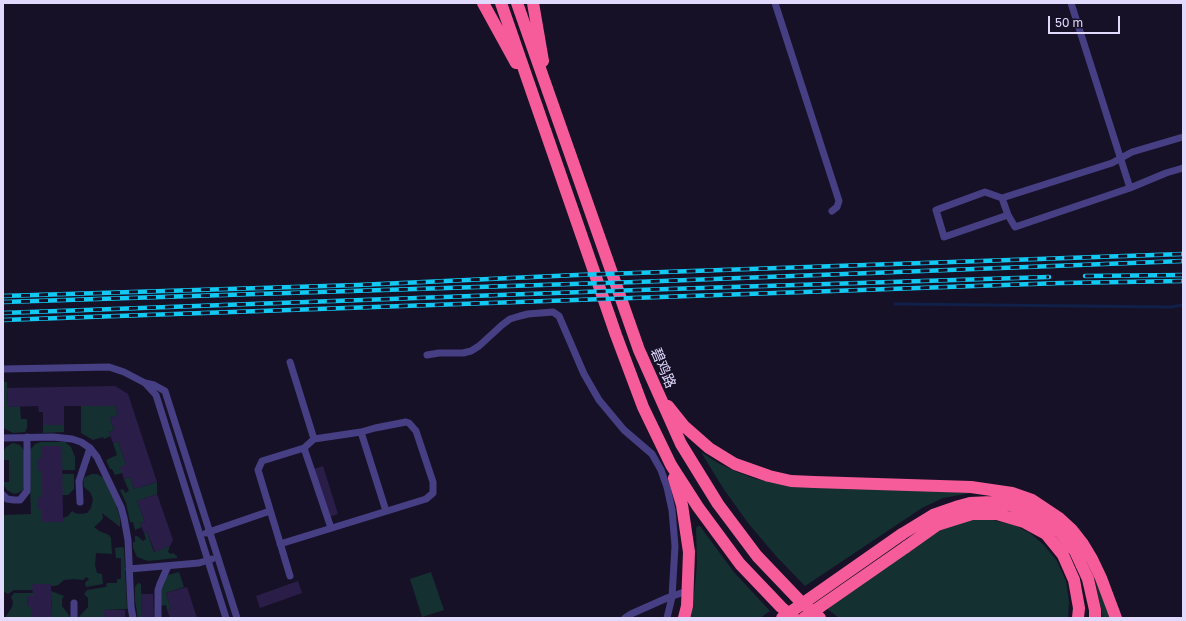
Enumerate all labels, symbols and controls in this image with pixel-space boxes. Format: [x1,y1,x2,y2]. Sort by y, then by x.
scale bar [1050,8,1122,34]
text: 50 m [1055,15,1083,30]
street label: 碧鸡路 [647,345,679,391]

